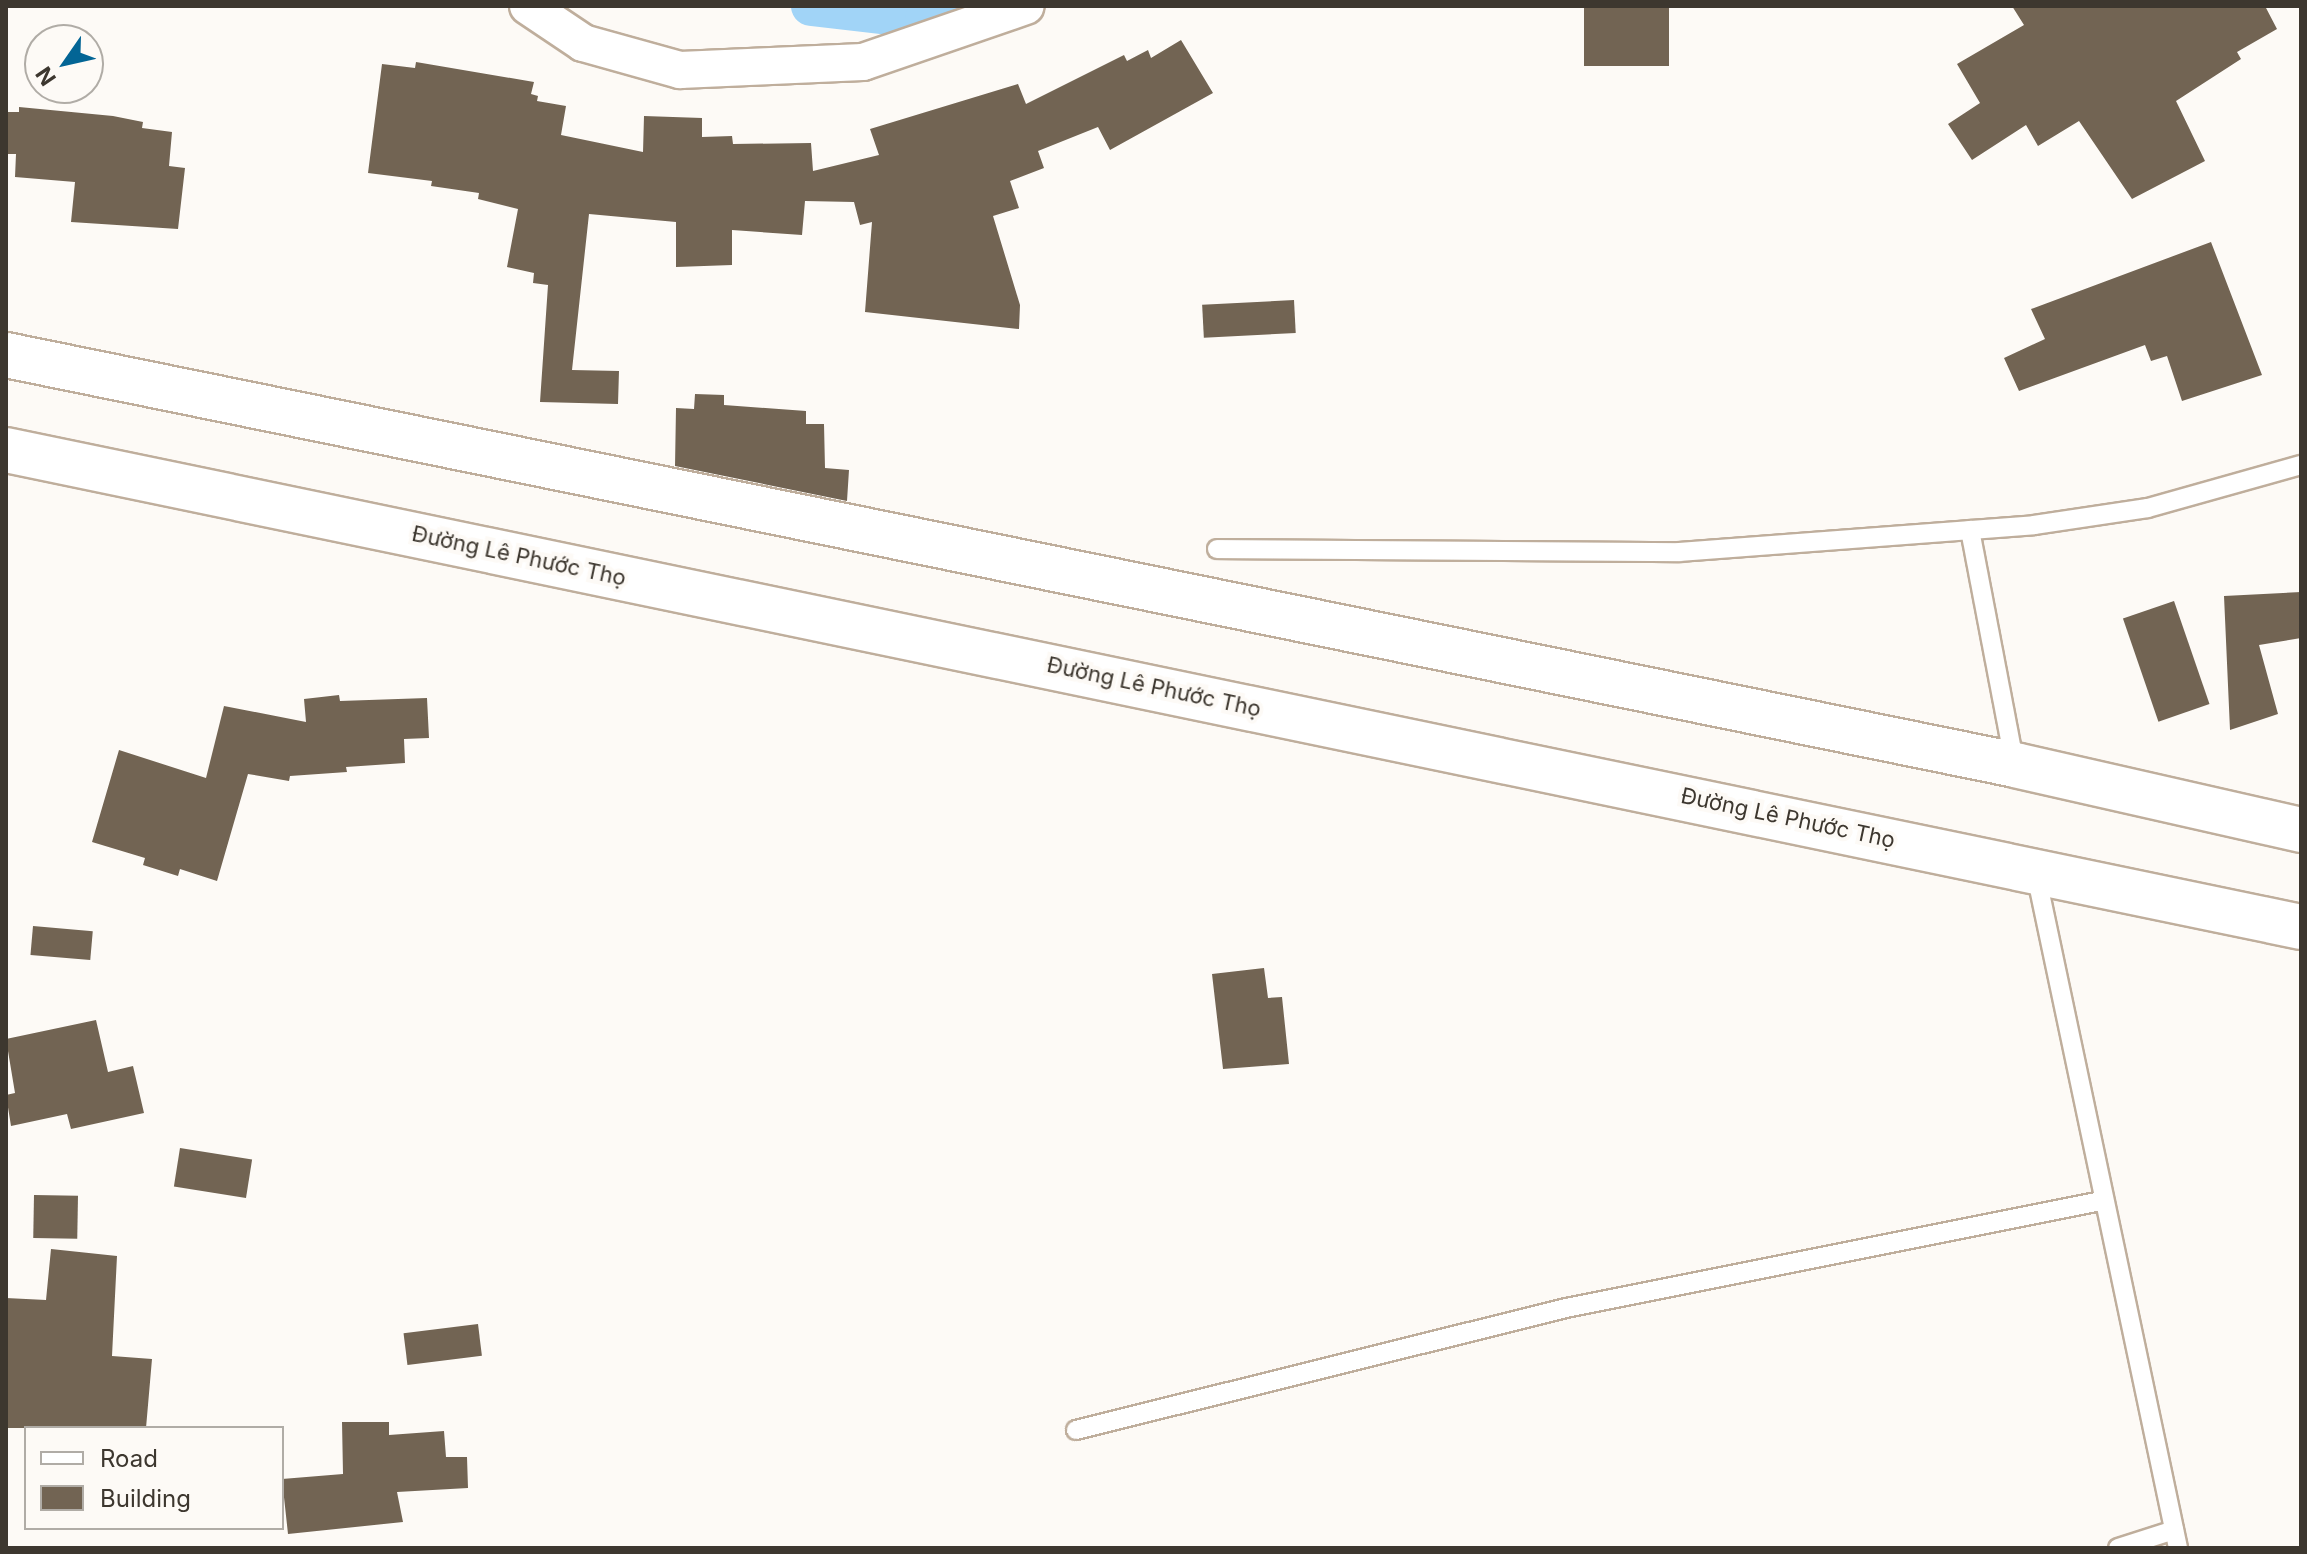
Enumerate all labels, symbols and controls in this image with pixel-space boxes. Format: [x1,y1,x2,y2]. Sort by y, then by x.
north arrow [24,24,104,104]
text: N [30,62,61,91]
street label: Đường Lê Phước Thọ [410,520,628,592]
street label: Đường Lê Phước Thọ [1045,651,1263,723]
street label: Đường Lê Phước Thọ [1679,782,1897,854]
legend [24,1426,284,1530]
text: Road [100,1444,158,1473]
text: Building [100,1484,191,1513]

